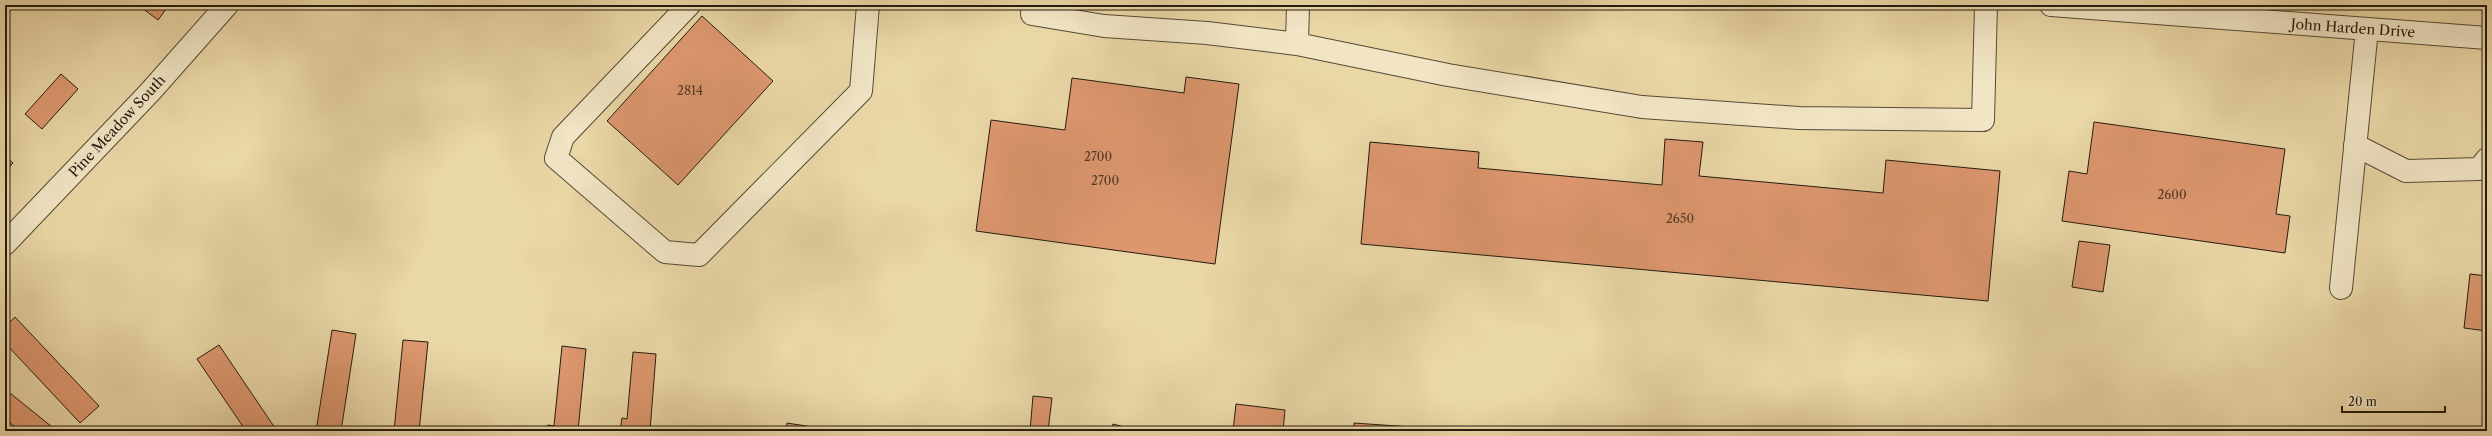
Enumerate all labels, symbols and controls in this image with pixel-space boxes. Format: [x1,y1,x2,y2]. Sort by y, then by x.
street label: John Harden Drive [2288,15,2416,41]
street label: Pine Meadow South [65,71,169,181]
house number: 2814 [677,83,703,98]
house number: 2700 [1084,149,1112,164]
house number: 2700 [1091,173,1119,188]
house number: 2600 [2157,187,2187,202]
house number: 2650 [1666,211,1694,226]
scale bar [2342,388,2445,414]
text: 20 m [2348,394,2377,409]

